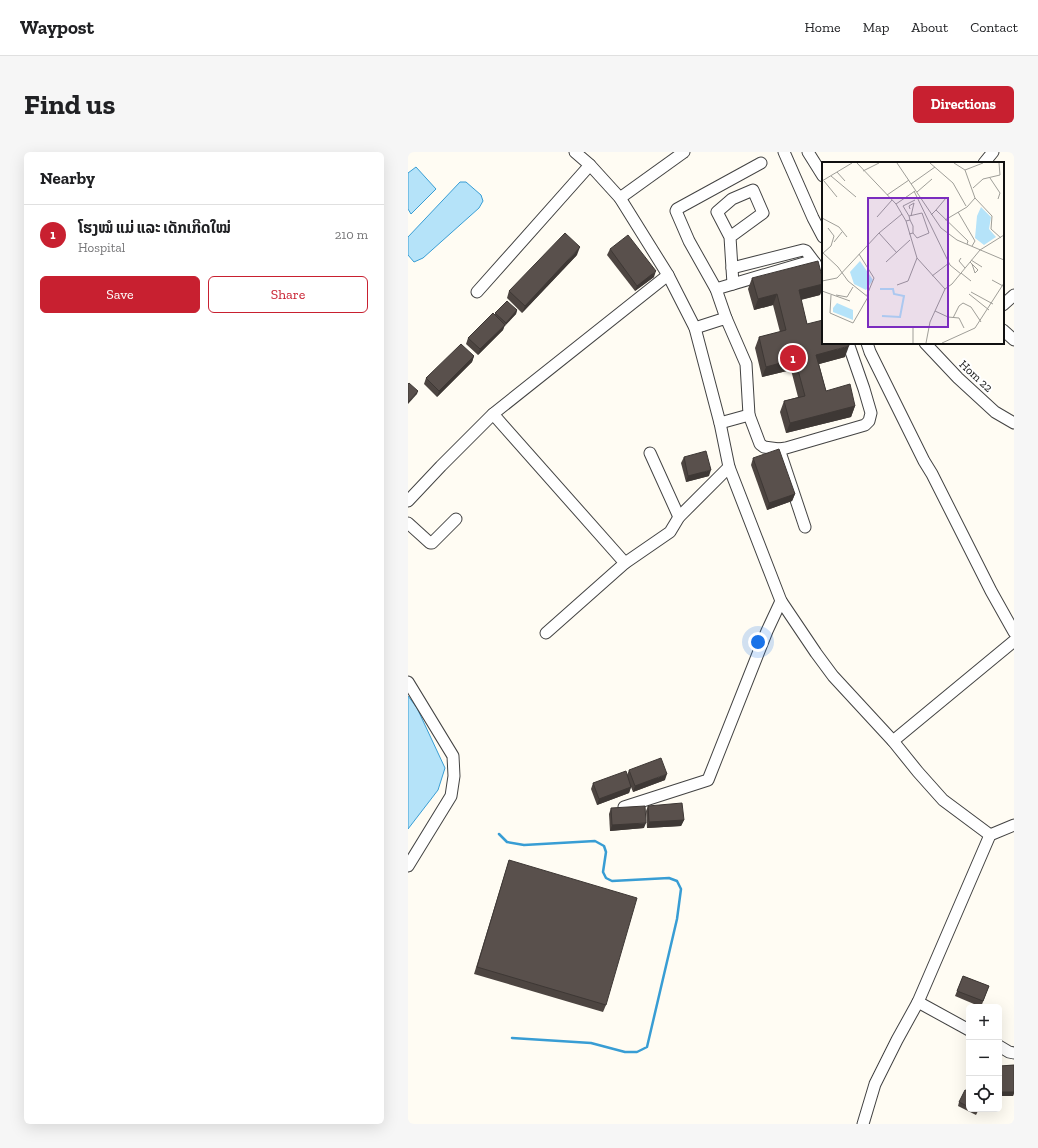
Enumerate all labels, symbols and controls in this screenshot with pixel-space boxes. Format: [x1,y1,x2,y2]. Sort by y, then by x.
text: Waypost [20,16,94,39]
text: Home [805,19,841,36]
text: Map [863,19,889,36]
text: About [911,19,948,36]
text: Contact [970,19,1018,36]
button: Directions [913,86,1014,123]
text: Find us [24,88,115,121]
inset map [822,162,1004,344]
text: Nearby [40,168,95,188]
text: ໂຮງໝໍ ແມ່ ແລະ ເດັກເກີດໃໝ່ [78,219,231,237]
text: 1 [50,227,56,242]
text: 210 m [335,227,368,242]
text: Hospital [78,240,125,255]
button: Save [40,276,200,313]
button: Share [208,276,368,313]
pin: 1 [780,343,806,373]
street label: Hom 22 [956,357,996,395]
your location [748,632,768,652]
map controls [966,1004,1002,1112]
button: + [966,1004,1002,1040]
button: − [966,1040,1002,1076]
button: locate [966,1076,1002,1112]

